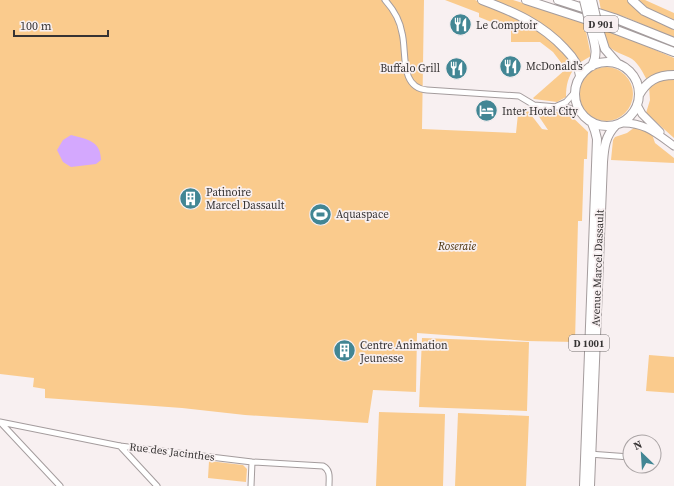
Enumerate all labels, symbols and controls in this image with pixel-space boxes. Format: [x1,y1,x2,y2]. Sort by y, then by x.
scale bar [14,12,108,38]
restaurant icon: Le Comptoir [448,12,474,38]
road number: D 901 [584,16,618,32]
text: 100 m [20,18,52,34]
place label: Le Comptoir [476,18,538,33]
restaurant icon: McDonald's [498,53,524,79]
restaurant icon: Buffalo Grill [443,55,469,81]
place label: McDonald's [526,59,583,74]
place label: Buffalo Grill [380,61,440,76]
hotel icon: Inter Hotel City [474,98,500,124]
place label: Inter Hotel City [502,104,578,119]
building icon: Patinoire Marcel Dassault [178,185,204,211]
place label: Patinoire Marcel Dassault [206,185,285,213]
sports icon: Aquaspace [307,201,333,227]
place label: Aquaspace [336,207,389,222]
street label: Avenue Marcel Dassault [588,209,608,327]
park label: Roseraie [437,239,477,254]
road number: D 1001 [569,335,609,351]
building icon: Centre Animation Jeunesse [332,338,358,364]
place label: Centre Animation Jeunesse [359,338,448,366]
north arrow [622,434,662,474]
text: N [631,437,645,454]
street label: Rue des Jacinthes [128,439,216,465]

